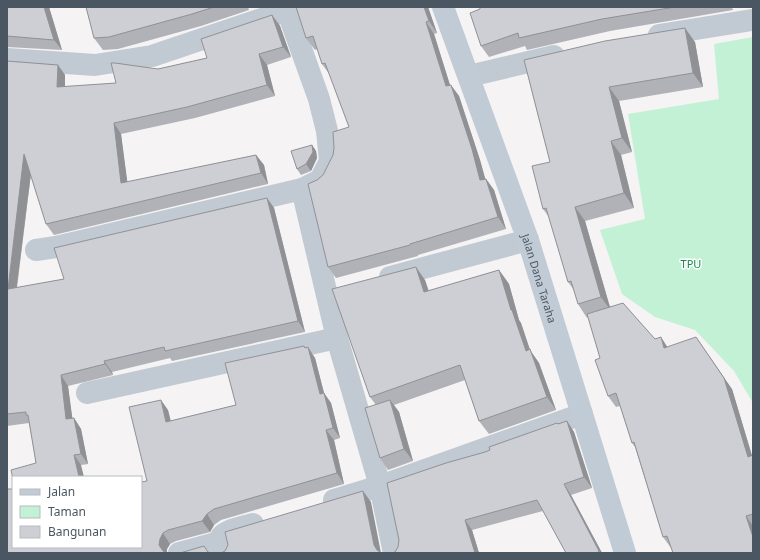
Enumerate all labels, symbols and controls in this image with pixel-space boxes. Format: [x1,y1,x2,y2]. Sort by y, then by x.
street label: Jalan Dana Taraha [518,230,561,325]
park label: TPU [681,256,701,271]
legend [12,476,142,548]
text: Jalan [47,483,75,500]
text: Taman [48,503,86,520]
text: Bangunan [48,523,106,540]

